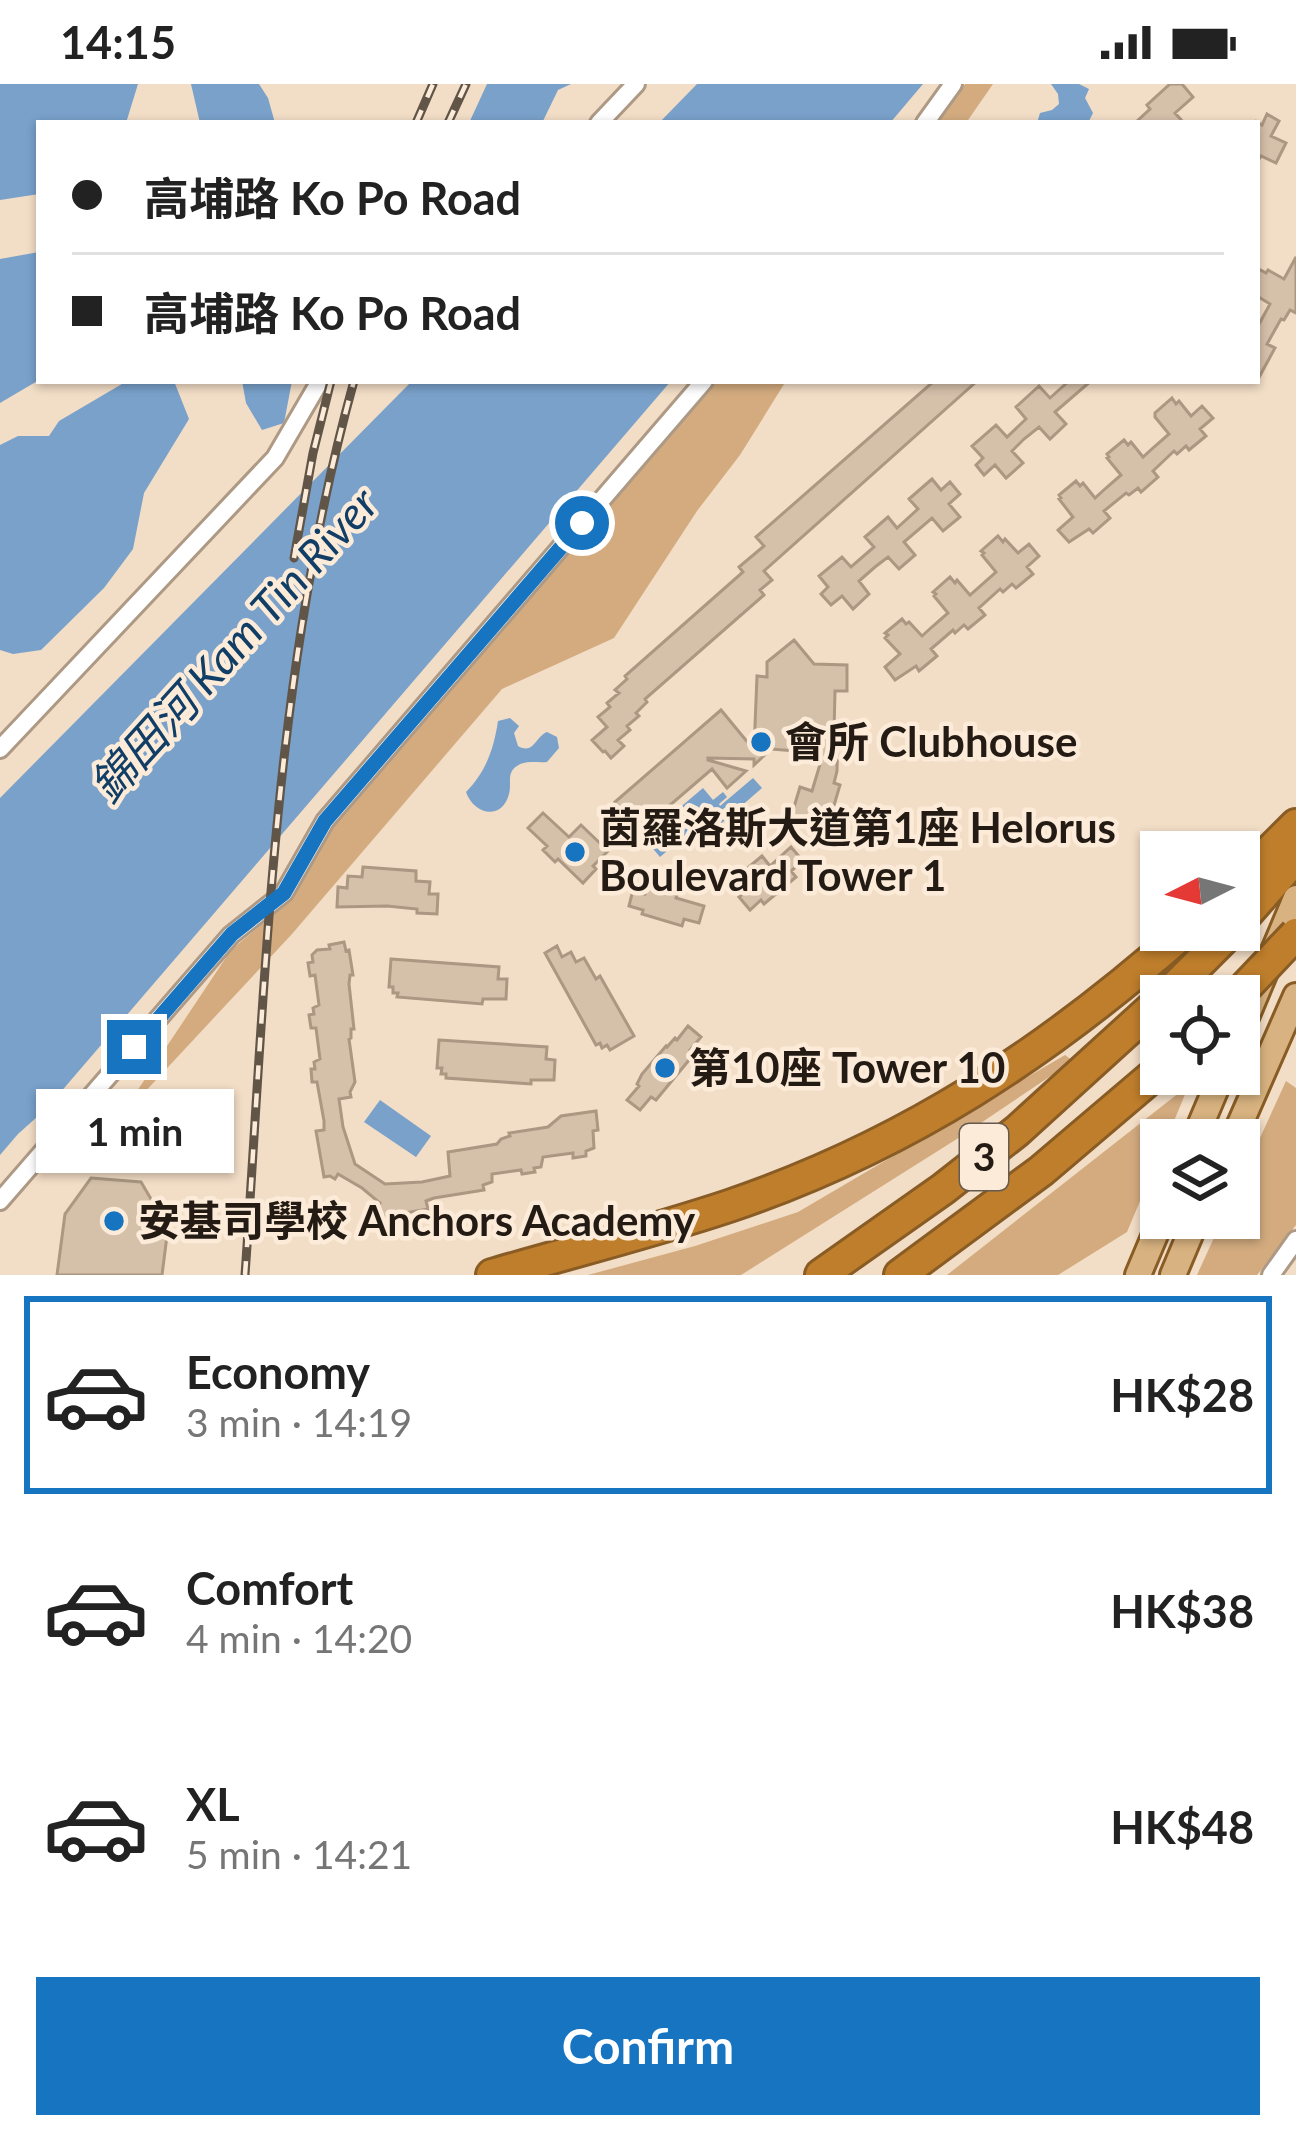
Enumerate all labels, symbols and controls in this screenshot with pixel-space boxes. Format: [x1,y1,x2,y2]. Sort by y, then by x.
text: 14:15 [60,15,176,69]
text: 高埔路 Ko Po Road [144,171,521,225]
text: 高埔路 Ko Po Road [144,286,521,340]
water label: 錦田河 Kam Tin River [78,475,389,812]
route start [555,496,609,550]
place label: 會所 Clubhouse [785,716,1077,766]
marker: 會所 Clubhouse [748,729,774,755]
place label: 茵羅洛斯大道第1座 Helorus Boulevard Tower 1 [599,802,1116,900]
north arrow [1140,831,1260,951]
map controls [1140,831,1260,1239]
marker: 茵羅洛斯大道第1座 Helorus Boulevard Tower 1 [562,839,588,865]
button: locate [1140,975,1260,1095]
route end [107,1020,161,1074]
place label: 第10座 Tower 10 [689,1042,1005,1092]
marker: 第10座 Tower 10 [652,1055,678,1081]
callout: 1 min [35,1089,233,1173]
text: 1 min [87,1108,183,1154]
button: layers [1140,1119,1260,1239]
road number: 3 [960,1124,1008,1190]
place label: 安基司學校 Anchors Academy [138,1195,696,1245]
marker: 安基司學校 Anchors Academy [101,1208,127,1234]
icon: car [42,1341,150,1449]
text: Economy [186,1345,370,1399]
text: HK$28 [1110,1368,1254,1422]
text: 3 min · 14:19 [186,1399,412,1445]
icon: car [42,1557,150,1665]
text: Comfort [186,1561,353,1615]
text: HK$38 [1110,1584,1254,1638]
text: 4 min · 14:20 [186,1615,412,1661]
icon: car [42,1773,150,1881]
text: XL [186,1777,240,1831]
text: HK$48 [1110,1800,1254,1854]
text: 5 min · 14:21 [186,1831,412,1877]
button: Confirm [36,1977,1260,2115]

